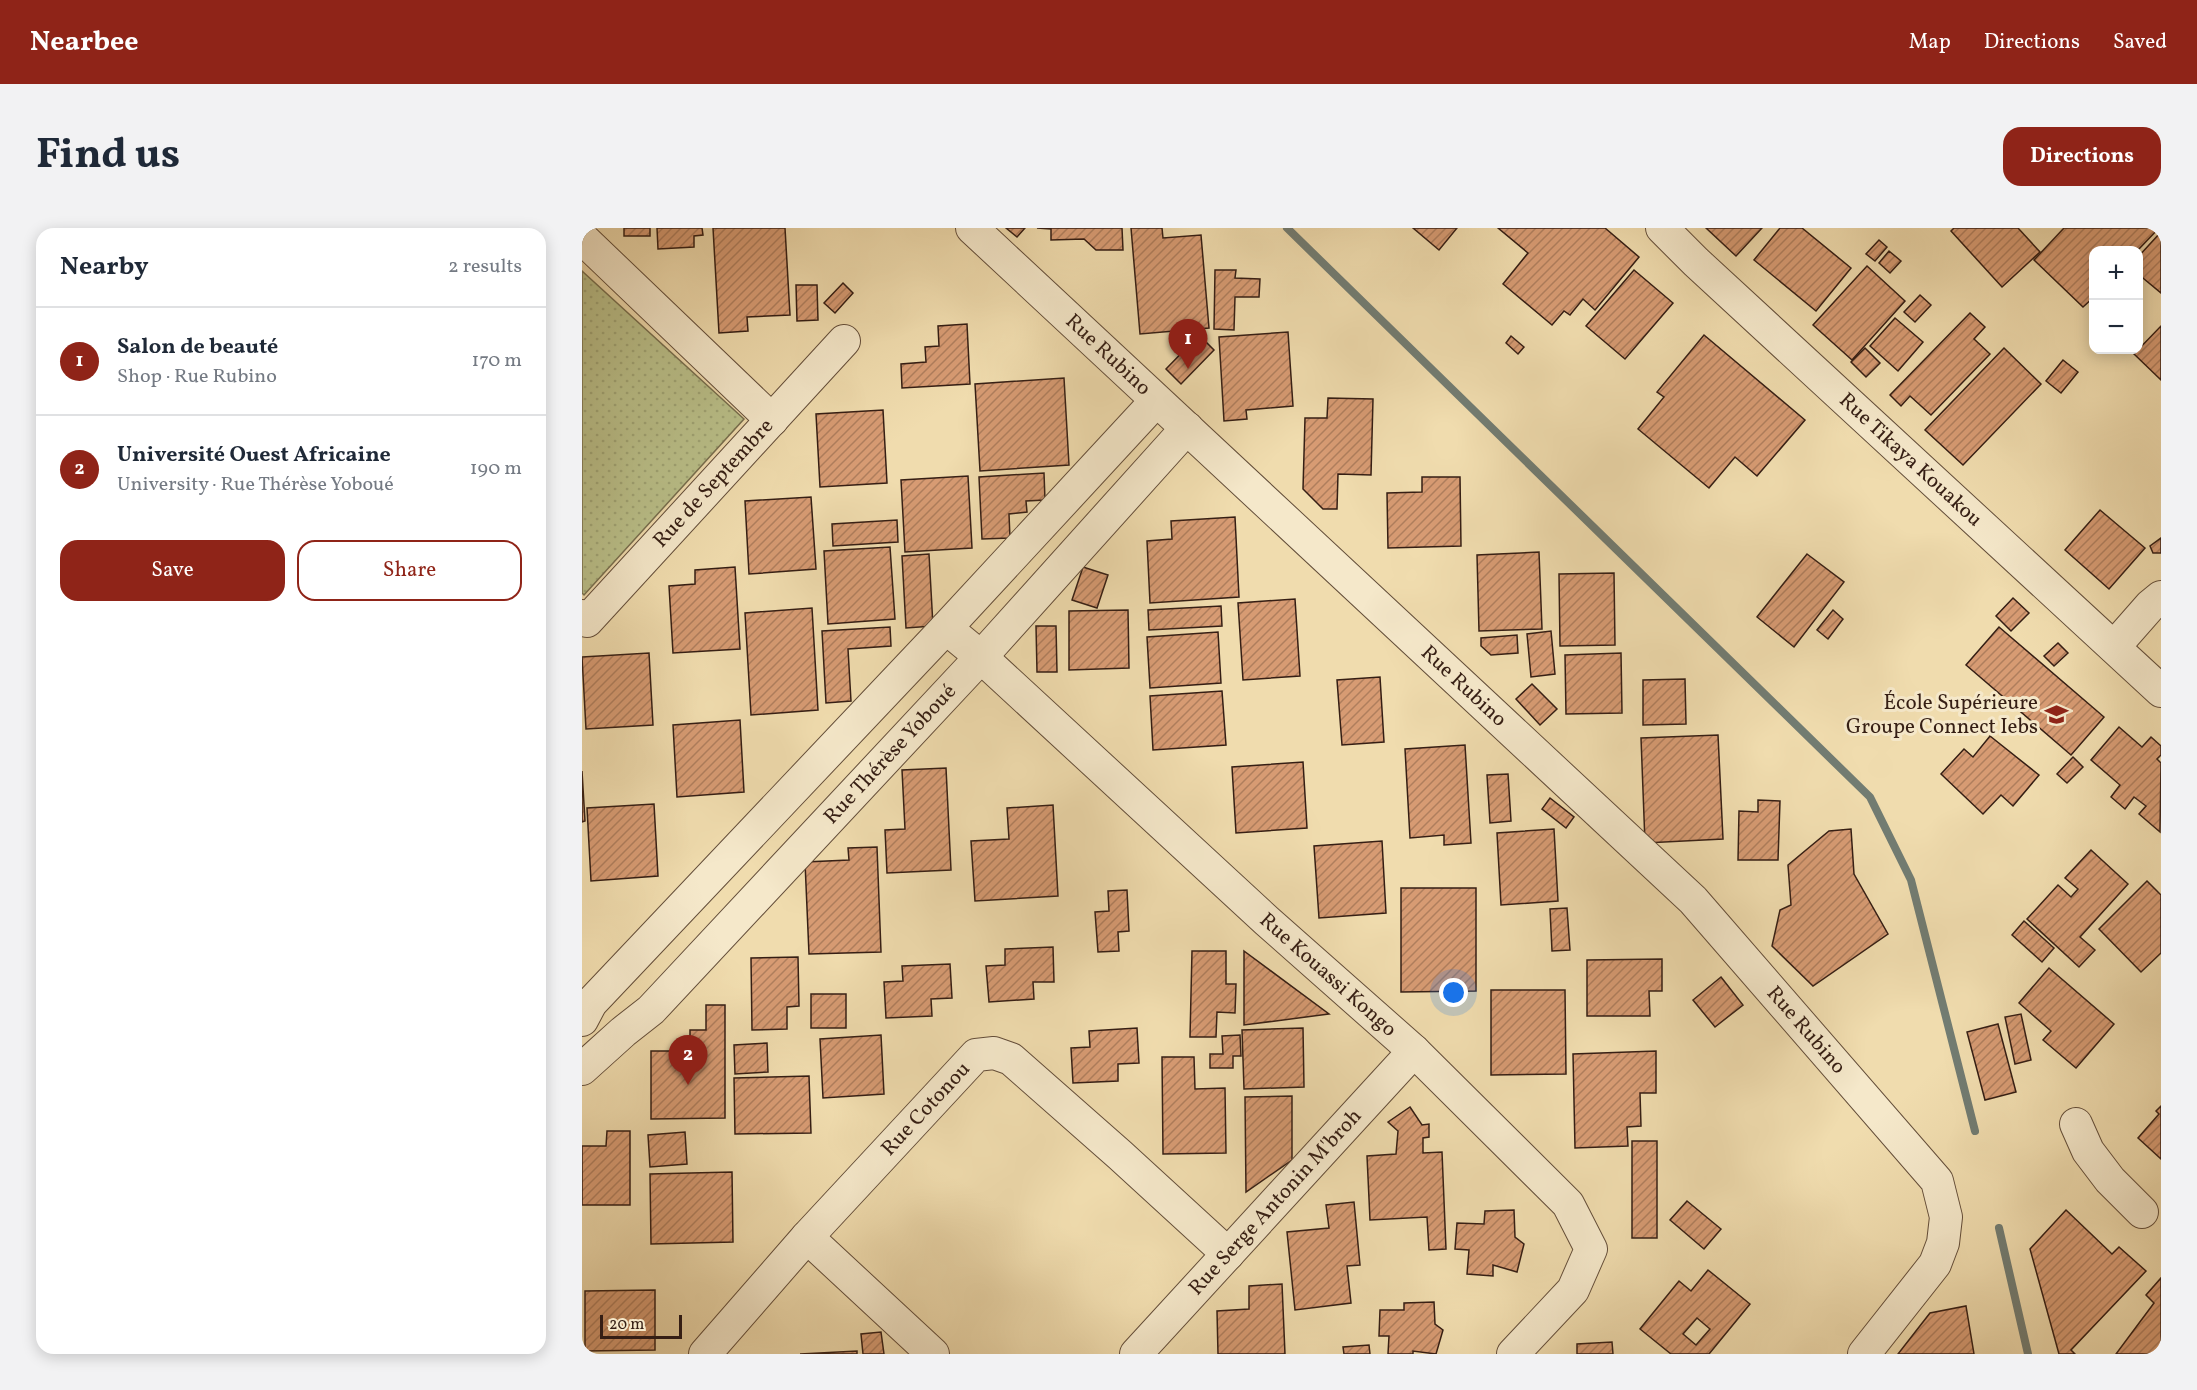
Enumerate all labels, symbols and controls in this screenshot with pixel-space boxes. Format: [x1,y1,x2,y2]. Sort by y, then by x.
text: Nearbee [30,23,139,62]
text: Map [1909,28,1951,57]
text: Directions [1984,28,2080,57]
text: Saved [2113,28,2167,57]
text: Find us [36,127,180,186]
button: Directions [2003,127,2161,186]
map controls [2089,246,2143,354]
button: + [2089,246,2143,300]
text: Nearby [60,249,149,285]
text: 2 results [448,253,522,281]
button: − [2089,300,2143,354]
street label: Rue Rubino [1059,307,1158,402]
pin: 1 [1168,320,1208,369]
text: Salon de beauté [117,332,278,363]
text: 1 [75,347,84,375]
text: 170 m [472,347,522,375]
text: Shop · Rue Rubino [117,363,277,391]
street label: Rue Tikaya Kouakou [1832,386,1989,534]
street label: Rue de Septembre [647,412,780,554]
text: Université Ouest Africaine [117,440,391,471]
text: 2 [74,455,85,483]
text: 190 m [470,455,522,483]
text: University · Rue Thérèse Yoboué [117,471,394,499]
button: Save [60,540,285,601]
button: Share [297,540,522,601]
street label: Rue Rubino [1414,639,1513,734]
street label: Rue Thérèse Yoboué [817,678,963,831]
place label: École Supérieure Groupe Connect Iebs [1846,689,2038,742]
school or university icon: École Supérieure Groupe Connect Iebs [2043,702,2069,728]
street label: Rue Kouassi Kongo [1253,906,1403,1044]
your location [1439,978,1468,1007]
street label: Rue Rubino [1760,980,1852,1081]
pin: 2 [668,1036,708,1085]
street label: Rue Cotonou [875,1055,977,1162]
street label: Rue Serge Antonin M'broh [1182,1102,1368,1302]
scale bar [600,1312,682,1340]
text: 20 m [609,1314,644,1336]

